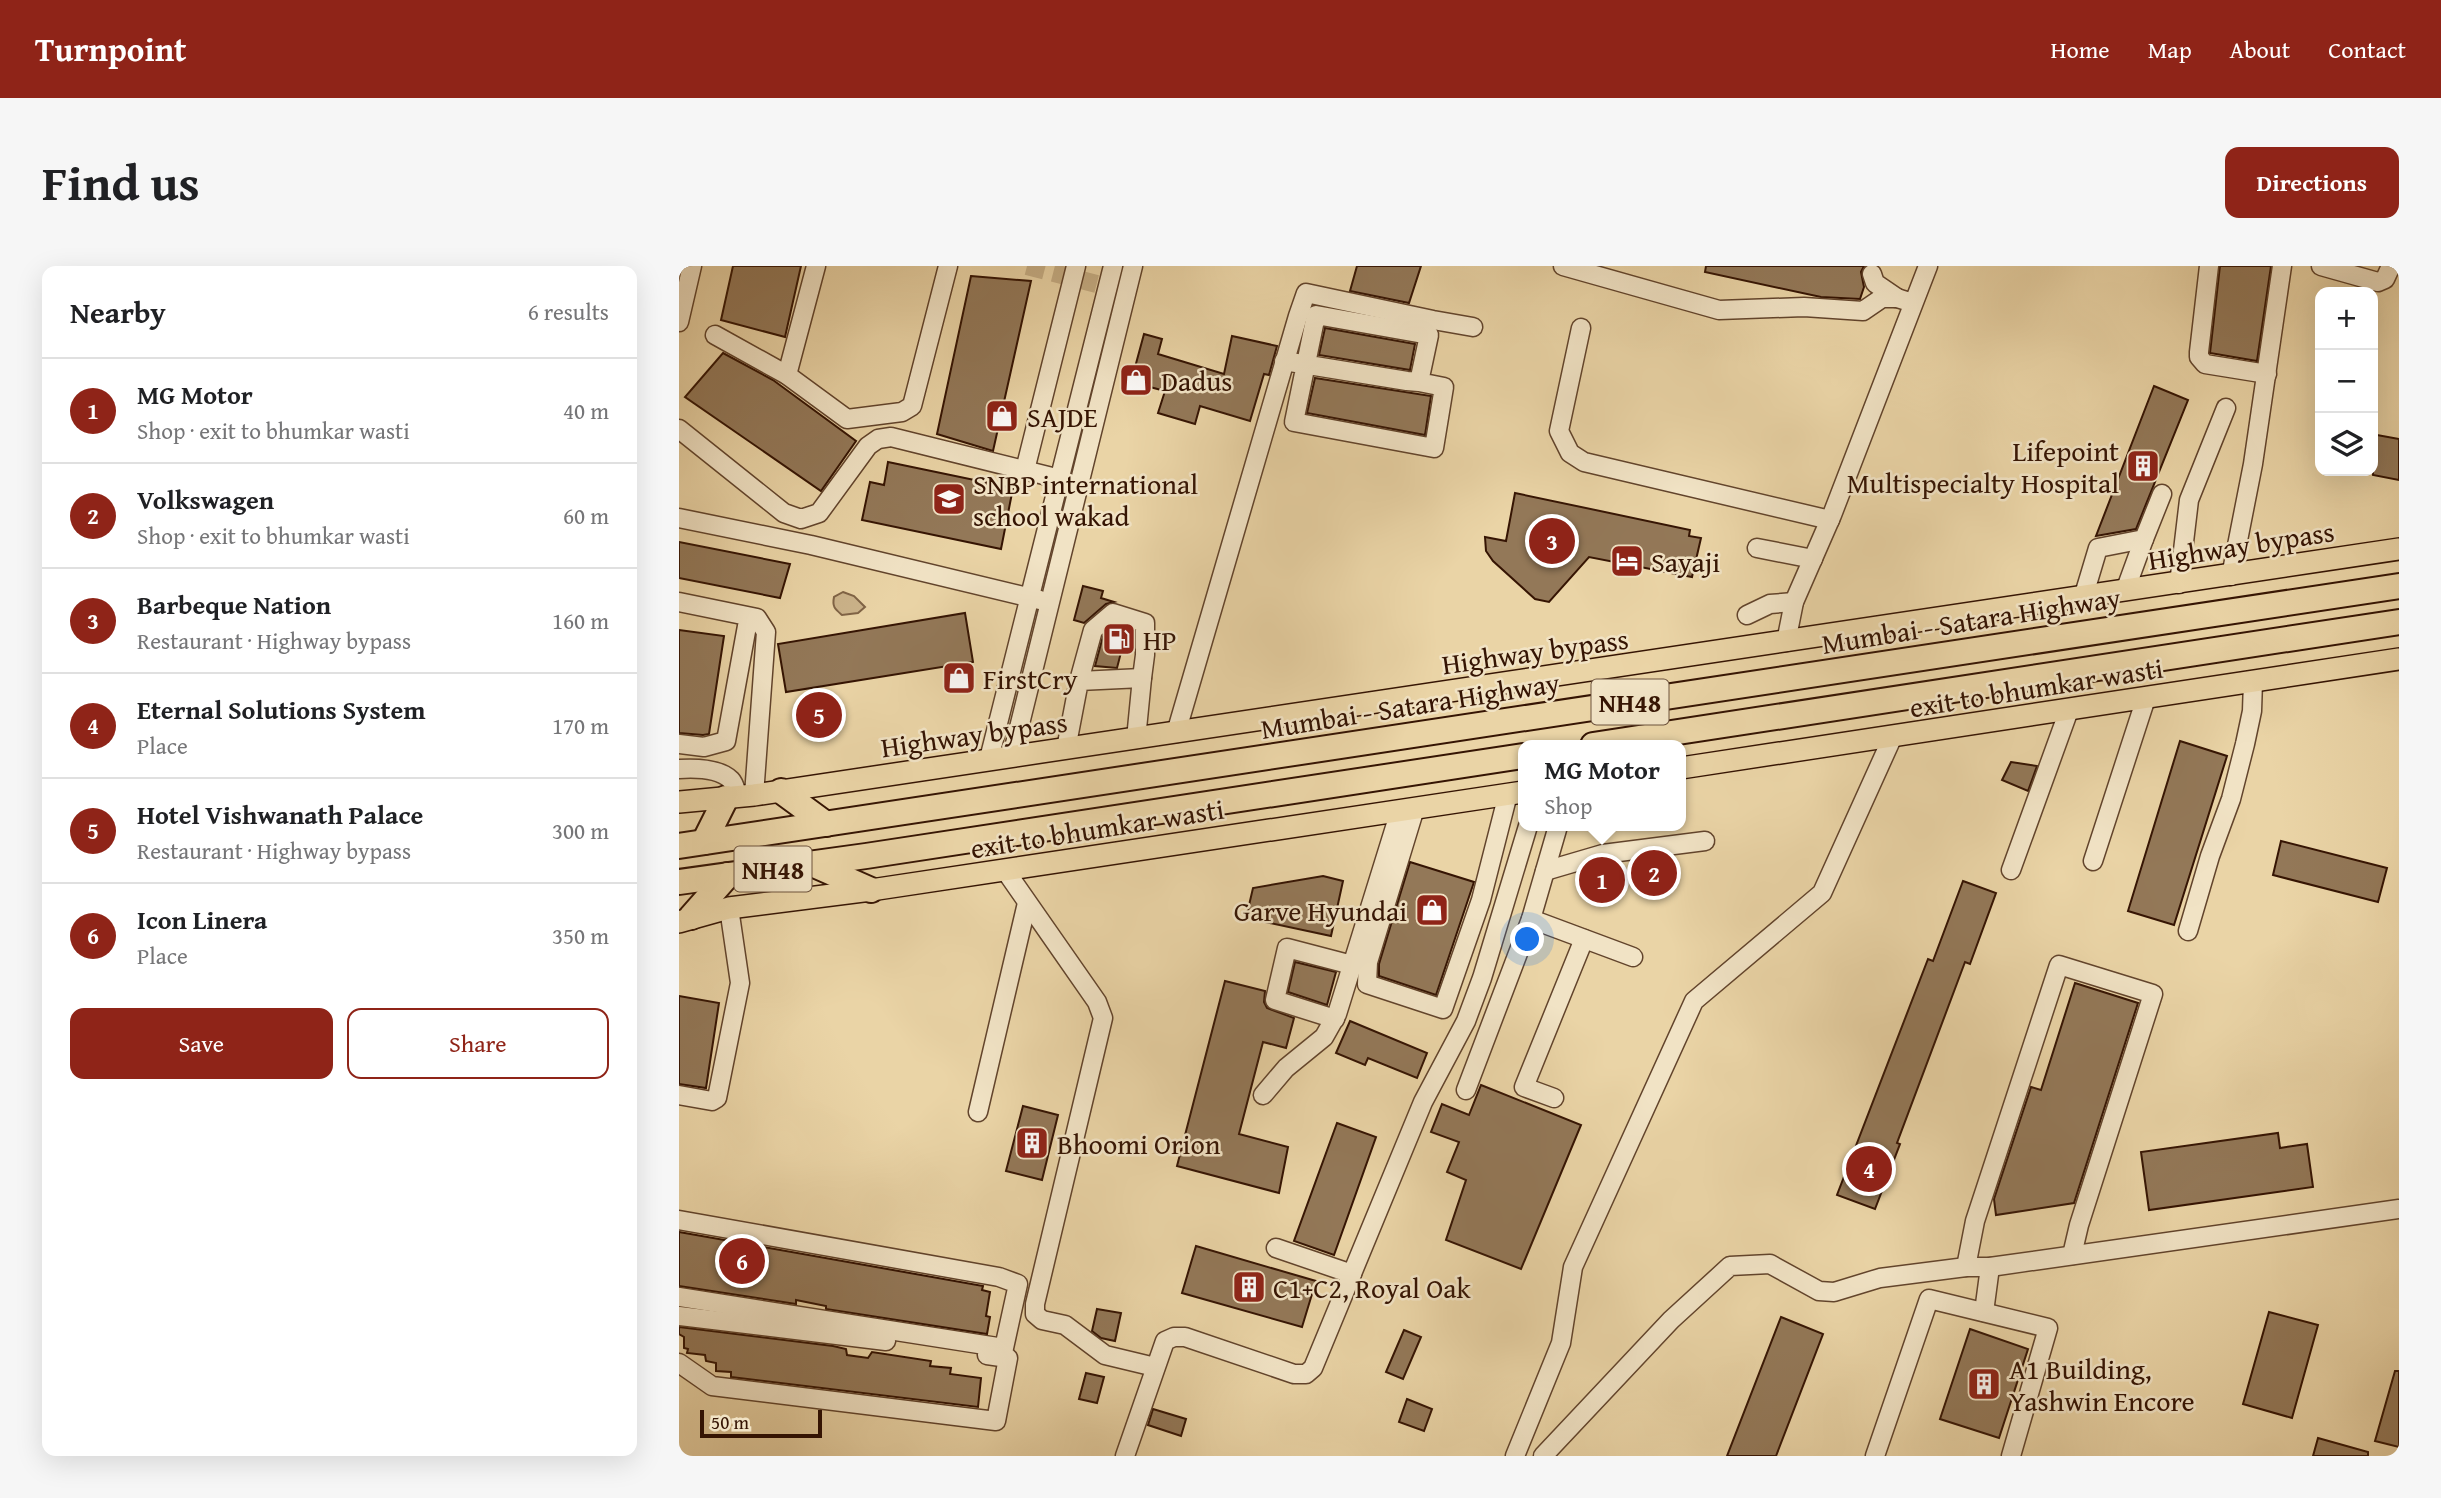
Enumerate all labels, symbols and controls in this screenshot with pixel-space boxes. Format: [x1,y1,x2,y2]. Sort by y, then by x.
text: Turnpoint [35,25,187,73]
text: Home [2051,32,2110,67]
text: Map [2148,32,2192,67]
text: About [2230,32,2290,67]
text: Contact [2328,32,2406,67]
text: Find us [42,146,200,218]
button: Directions [2225,147,2399,218]
map controls [2315,287,2378,476]
button: + [2315,287,2378,350]
text: Nearby [70,290,166,334]
text: 6 results [528,295,609,328]
button: − [2315,350,2378,413]
place label: Dadus [1161,360,1232,401]
shop icon: Dadus [1117,361,1155,399]
text: MG Motor [137,375,253,414]
text: 1 [87,394,99,427]
text: 40 m [563,394,609,427]
place label: SAJDE [1027,396,1098,437]
shop icon: SAJDE [983,397,1021,435]
button: layers [2315,413,2378,476]
text: Shop · exit to bhumkar wasti [137,414,410,447]
place label: Lifepoint Multispecialty Hospital [1847,430,2119,503]
building icon: Lifepoint Multispecialty Hospital [2124,447,2162,485]
place label: SNBP international school wakad [973,463,1198,536]
text: Volkswagen [137,480,274,519]
school or university icon: SNBP international school wakad [930,480,968,518]
text: 2 [87,499,99,532]
text: 60 m [563,499,609,532]
street label: Highway bypass [2145,510,2337,580]
pin: 3 [1529,515,1575,567]
text: Shop · exit to bhumkar wasti [137,519,410,552]
place label: Sayaji [1651,541,1720,582]
hotel icon: Sayaji [1608,542,1646,580]
street label: Mumbai - Satara Highway [1819,576,2123,664]
text: Barbeque Nation [137,585,331,624]
text: 3 [87,604,99,637]
text: 160 m [552,604,609,637]
street label: Highway bypass [1439,618,1631,684]
place label: HP [1143,619,1177,660]
fuel station icon: HP [1100,620,1138,658]
text: Restaurant · Highway bypass [137,624,411,657]
street label: exit to bhumkar wasti [1906,647,2166,727]
place label: FirstCry [983,658,1078,699]
shop icon: FirstCry [940,659,978,697]
street label: Mumbai - Satara Highway [1258,661,1562,749]
road number: NH48 [1591,680,1669,724]
pin: 5 [796,689,842,741]
text: Eternal Solutions System [137,690,425,729]
street label: Highway bypass [878,701,1070,767]
text: 4 [87,709,99,742]
text: 170 m [552,709,609,742]
text: Place [137,729,188,762]
popup [1518,740,1686,831]
text: MG Motor [1544,750,1660,789]
street label: exit to bhumkar wasti [967,788,1227,868]
text: Shop [1544,789,1592,822]
text: Hotel Vishwanath Palace [137,795,423,834]
text: 5 [87,814,99,847]
text: 300 m [552,814,609,847]
text: Restaurant · Highway bypass [137,834,411,867]
road number: NH48 [735,846,811,891]
pin: 2 [1631,847,1677,899]
pin: 1 [1579,854,1625,906]
place label: Garve Hyundai [1234,890,1407,931]
shop icon: Garve Hyundai [1413,891,1451,929]
text: Icon Linera [137,900,267,939]
text: 6 [87,919,99,952]
text: 350 m [552,919,609,952]
your location [1510,922,1544,956]
text: Place [137,939,188,972]
button: Save [70,1008,333,1079]
button: Share [347,1008,609,1079]
place label: Bhoomi Orion [1057,1123,1221,1164]
building icon: Bhoomi Orion [1013,1124,1051,1162]
pin: 4 [1846,1143,1892,1195]
pin: 6 [719,1235,765,1287]
place label: C1+C2, Royal Oak [1273,1267,1471,1308]
building icon: C1+C2, Royal Oak [1230,1268,1268,1306]
place label: A1 Building, Yashwin Encore [2009,1348,2195,1421]
building icon: A1 Building, Yashwin Encore [1965,1365,2003,1403]
scale bar [700,1407,823,1439]
text: 50 m [711,1408,749,1436]

